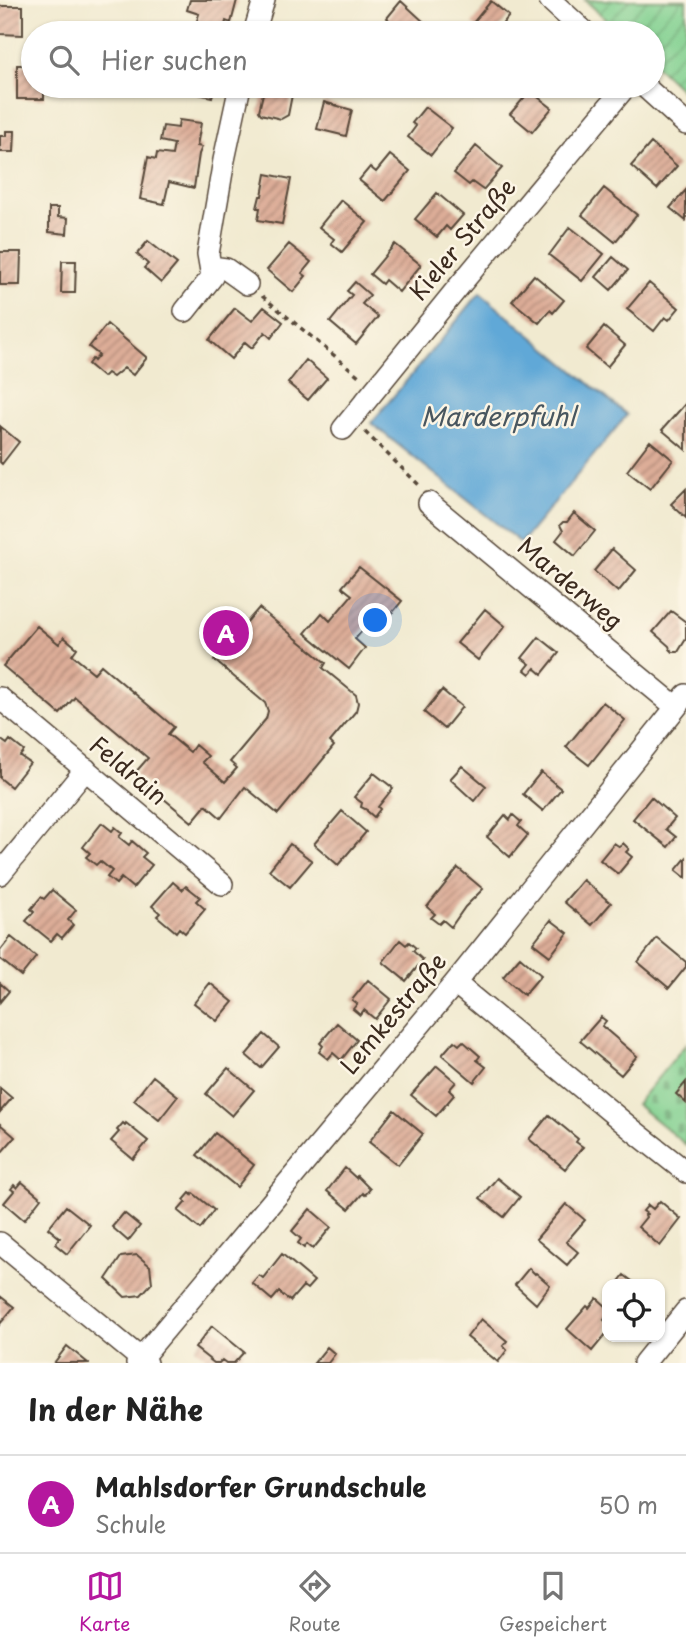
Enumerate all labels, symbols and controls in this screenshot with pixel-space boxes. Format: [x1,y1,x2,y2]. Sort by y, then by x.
search box [21,21,665,98]
text: Hier suchen [101,40,248,79]
icon: search [45,41,83,79]
street label: Kieler Straße [399,170,523,308]
water label: Marderpfuhl [421,396,579,435]
street label: Marderweg [511,528,632,637]
your location [358,603,392,637]
pin: A [203,607,249,659]
street label: Feldrain [83,726,176,813]
street label: Lemkestraße [331,944,454,1081]
map controls [602,1279,665,1342]
button: locate [602,1279,665,1342]
text: In der Nähe [28,1386,203,1431]
text: Mahlsdorfer Grundschule [95,1467,426,1506]
text: A [42,1487,60,1522]
text: 50 m [598,1487,658,1522]
text: Schule [95,1506,166,1541]
tab: Karte [79,1567,130,1637]
tab: Route [289,1567,341,1637]
tab: Gespeichert [499,1567,607,1637]

